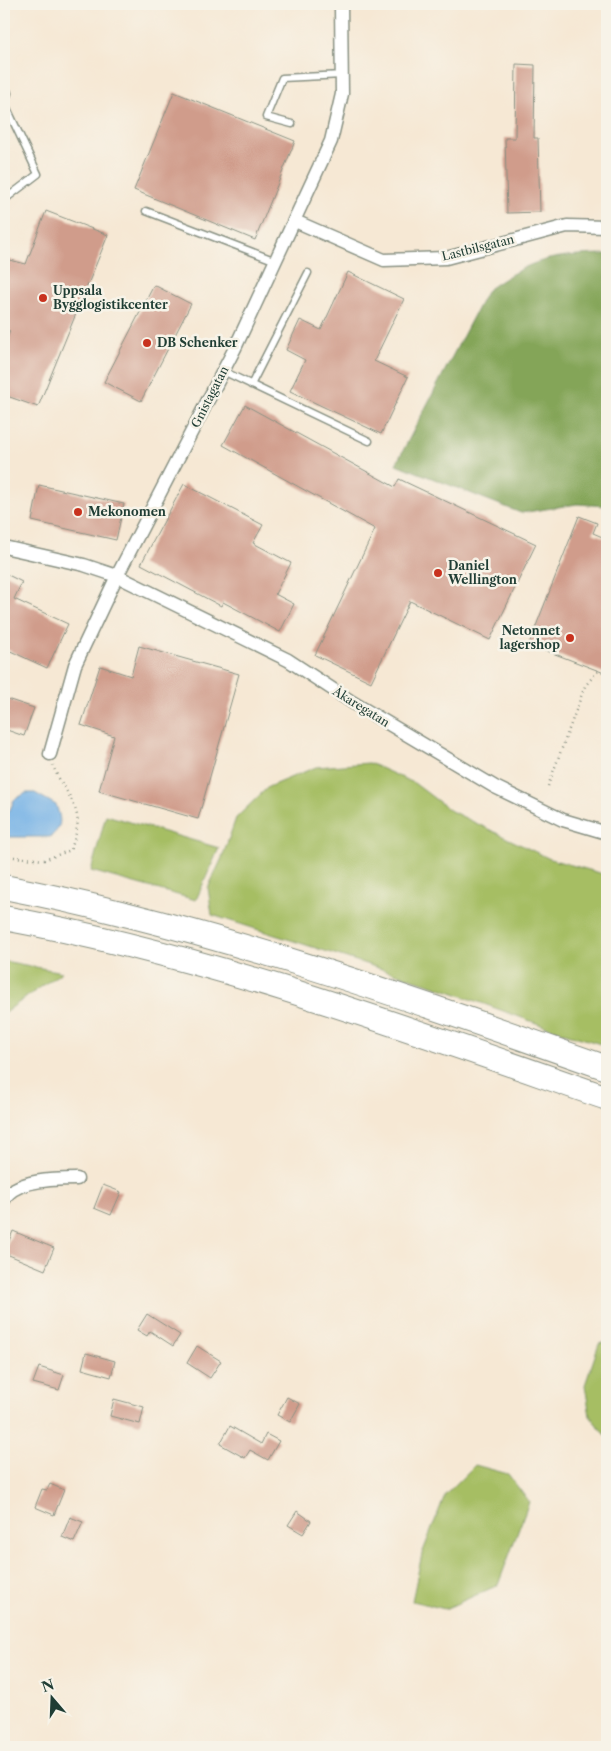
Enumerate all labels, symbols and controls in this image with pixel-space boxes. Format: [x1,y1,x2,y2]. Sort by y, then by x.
street label: Lastbilsgatan [440,231,516,264]
place label: Uppsala Bygglogistikcenter [53,283,168,312]
marker: Uppsala Bygglogistikcenter [37,292,49,304]
place label: DB Schenker [157,335,238,350]
marker: DB Schenker [141,337,153,349]
street label: Gnistagatan [188,363,232,430]
place label: Mekonomen [88,504,167,519]
marker: Mekonomen [72,506,84,518]
place label: Daniel Wellington [447,558,518,587]
marker: Daniel Wellington [432,567,444,579]
place label: Netonnet lagershop [499,623,560,652]
marker: Netonnet lagershop [564,632,576,644]
street label: Åkaregatan [329,682,393,730]
north arrow [28,1674,78,1724]
text: N [39,1675,56,1696]

